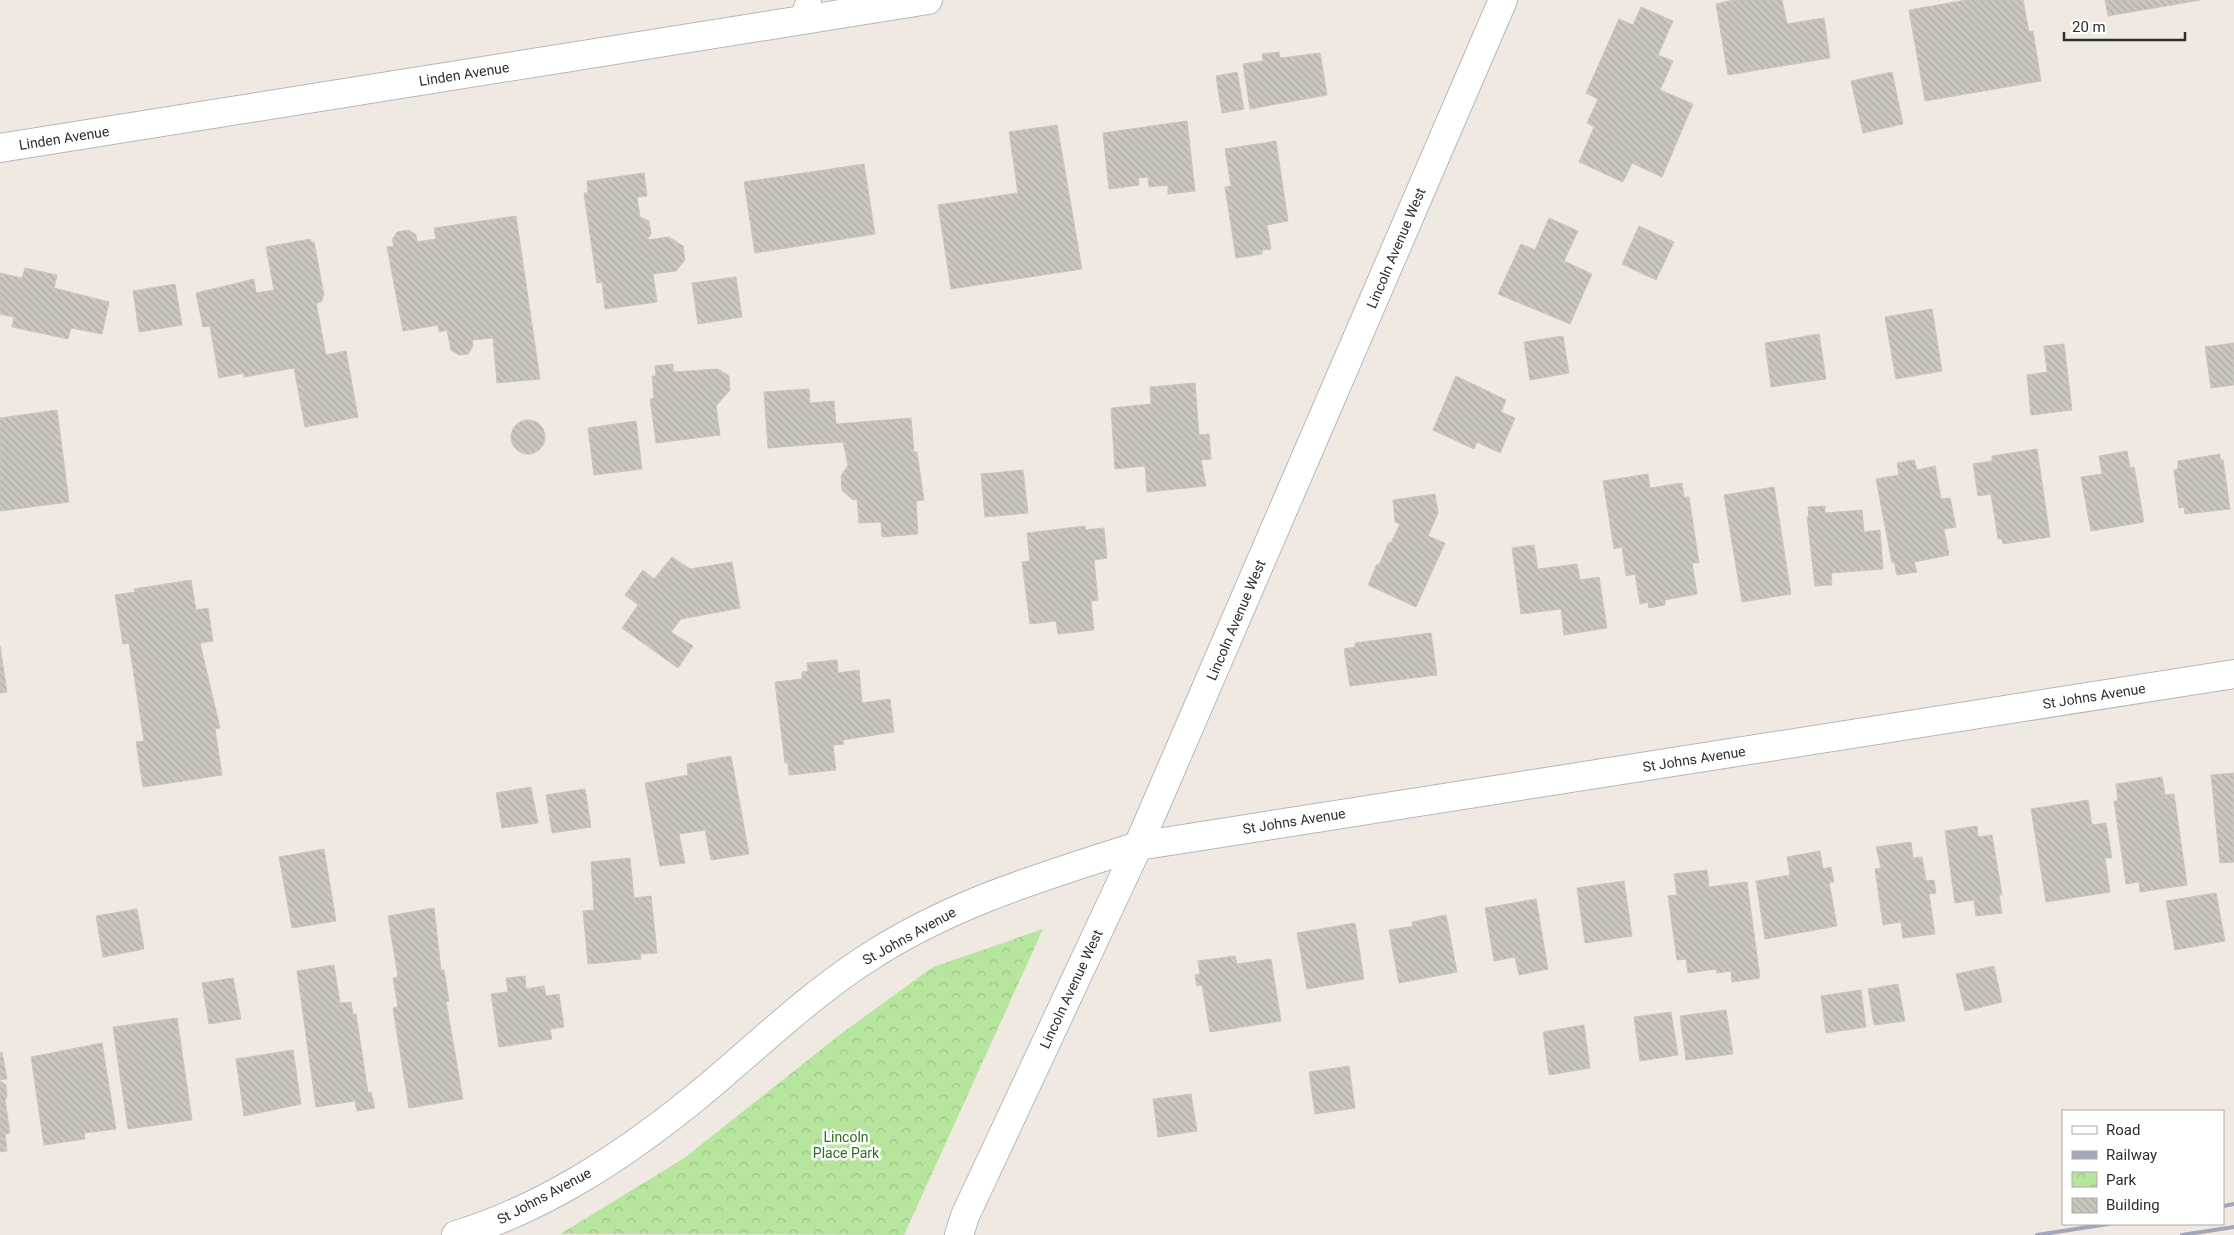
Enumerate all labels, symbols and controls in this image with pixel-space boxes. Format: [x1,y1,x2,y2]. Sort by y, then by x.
scale bar [2064,10,2185,42]
text: 20 m [2072,18,2106,36]
street label: Linden Avenue [418,59,510,89]
street label: Linden Avenue [18,123,110,153]
street label: Lincoln Avenue West [1363,185,1429,311]
street label: Lincoln Avenue West [1203,557,1269,683]
street label: St Johns Avenue [2041,680,2147,712]
street label: St Johns Avenue [1641,743,1747,775]
street label: St Johns Avenue [1241,805,1347,837]
street label: St Johns Avenue [860,904,958,968]
street label: Lincoln Avenue West [1036,927,1106,1051]
legend [2062,1110,2224,1225]
text: Road [2106,1121,2140,1139]
park label: Lincoln Place Park [813,1129,880,1161]
text: Railway [2106,1146,2157,1164]
street label: St Johns Avenue [494,1165,594,1227]
text: Park [2106,1171,2137,1189]
text: Building [2106,1196,2160,1214]

